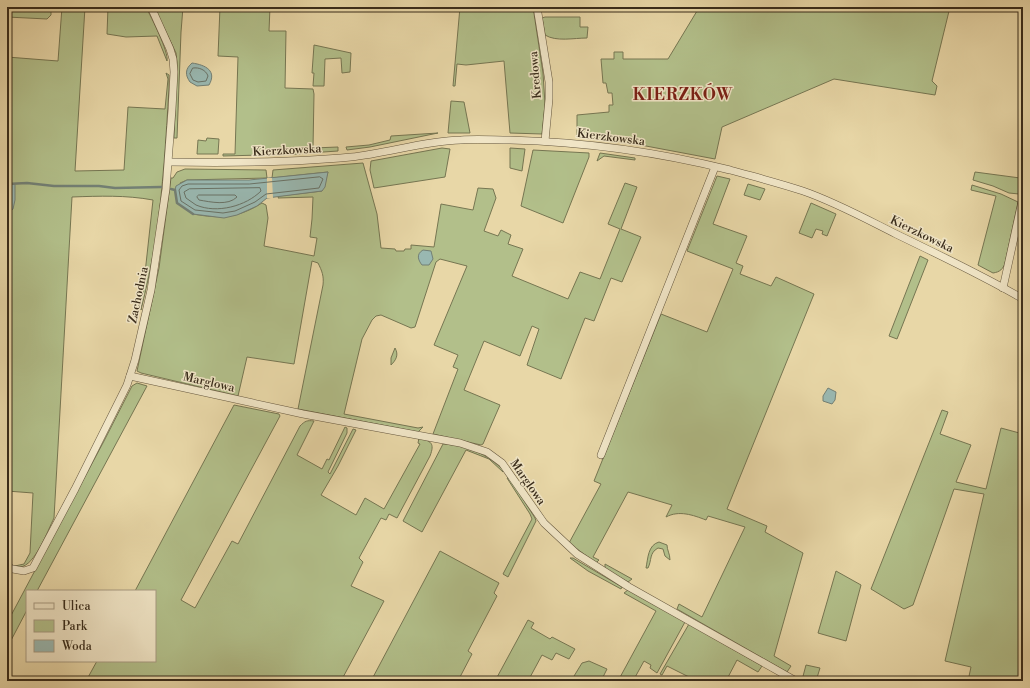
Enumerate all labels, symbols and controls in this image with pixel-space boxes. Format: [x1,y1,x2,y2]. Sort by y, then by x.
street label: Kredowa [526,50,545,99]
district label: KIERZKÓW [633,83,733,105]
street label: Kierzkowska [576,126,647,149]
street label: Kierzkowska [252,141,323,160]
street label: Kierzkowska [888,213,957,257]
street label: Zachodnia [125,264,152,325]
street label: Marglowa [182,369,237,396]
street label: Marglowa [506,456,549,509]
legend [26,590,156,662]
text: Ulica [62,599,91,614]
text: Park [62,619,88,634]
text: Woda [61,639,93,654]

